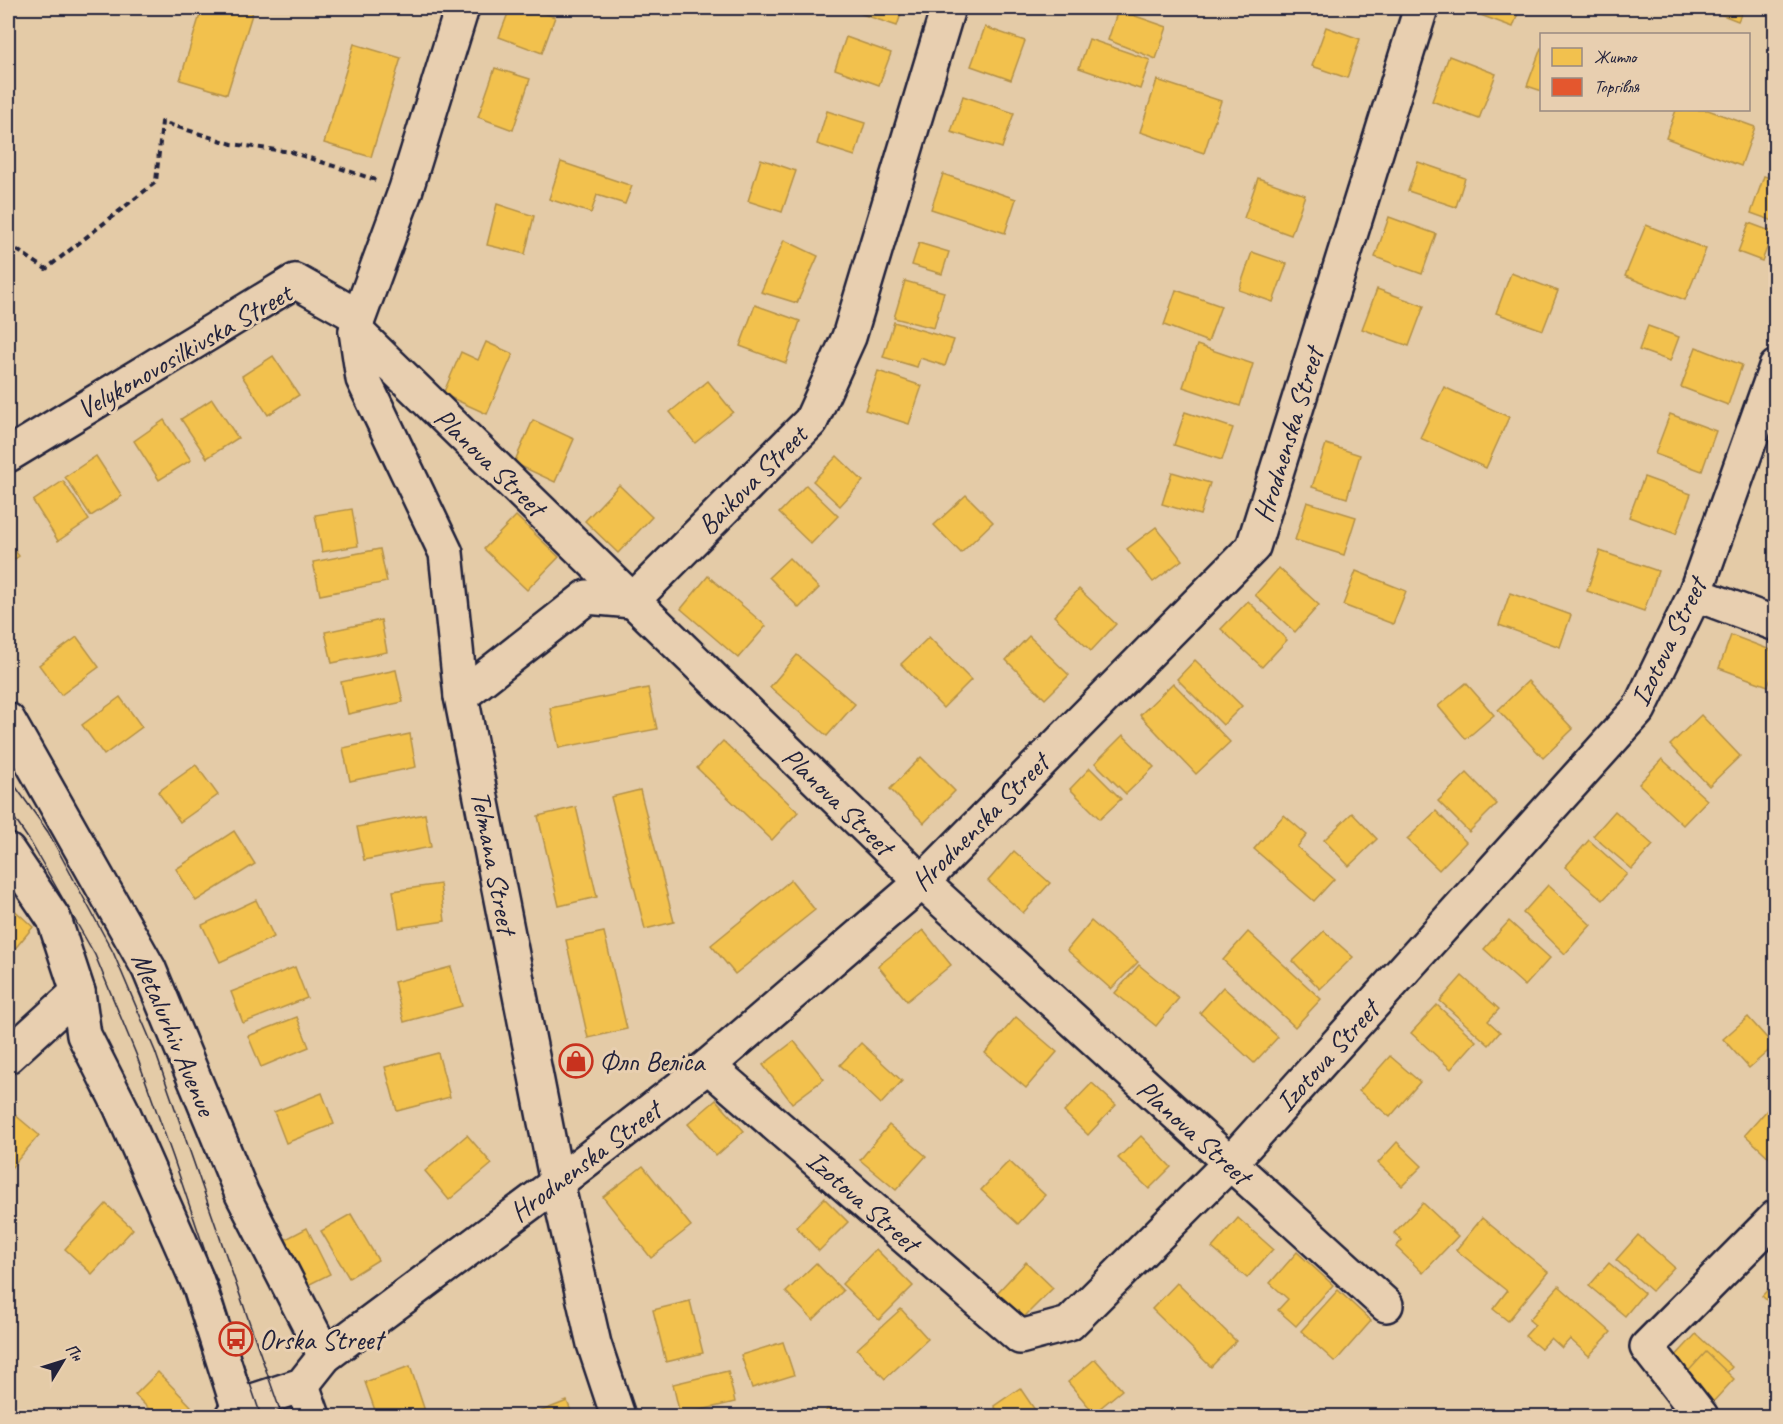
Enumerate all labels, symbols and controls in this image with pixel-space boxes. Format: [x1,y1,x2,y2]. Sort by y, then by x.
legend [1540,33,1750,111]
text: Житло [1594,46,1638,68]
text: Торгівля [1594,76,1641,98]
street label: Velykonovosilkivska Street [71,274,300,427]
street label: Hrodnenska Street [1245,340,1332,526]
street label: Planova Street [427,400,556,526]
street label: Baikova Street [690,416,816,542]
street label: Izotova Street [1622,569,1716,712]
street label: Planova Street [775,739,904,865]
street label: Hrodnenska Street [904,743,1059,898]
street label: Telmana Street [463,788,526,940]
street label: Metalurhiv Avenue [124,947,225,1123]
street label: Izotova Street [1268,990,1389,1119]
shop icon: Флп Веліса [558,1043,594,1079]
place label: Флп Веліса [599,1044,706,1079]
street label: Planova Street [1130,1072,1261,1195]
street label: Hrodnenska Street [503,1091,670,1229]
street label: Izotova Street [799,1142,929,1262]
bus stop icon: Orska Street [218,1321,254,1357]
place label: Orska Street [259,1322,386,1357]
north arrow [33,1331,93,1391]
text: Пн [61,1340,88,1366]

